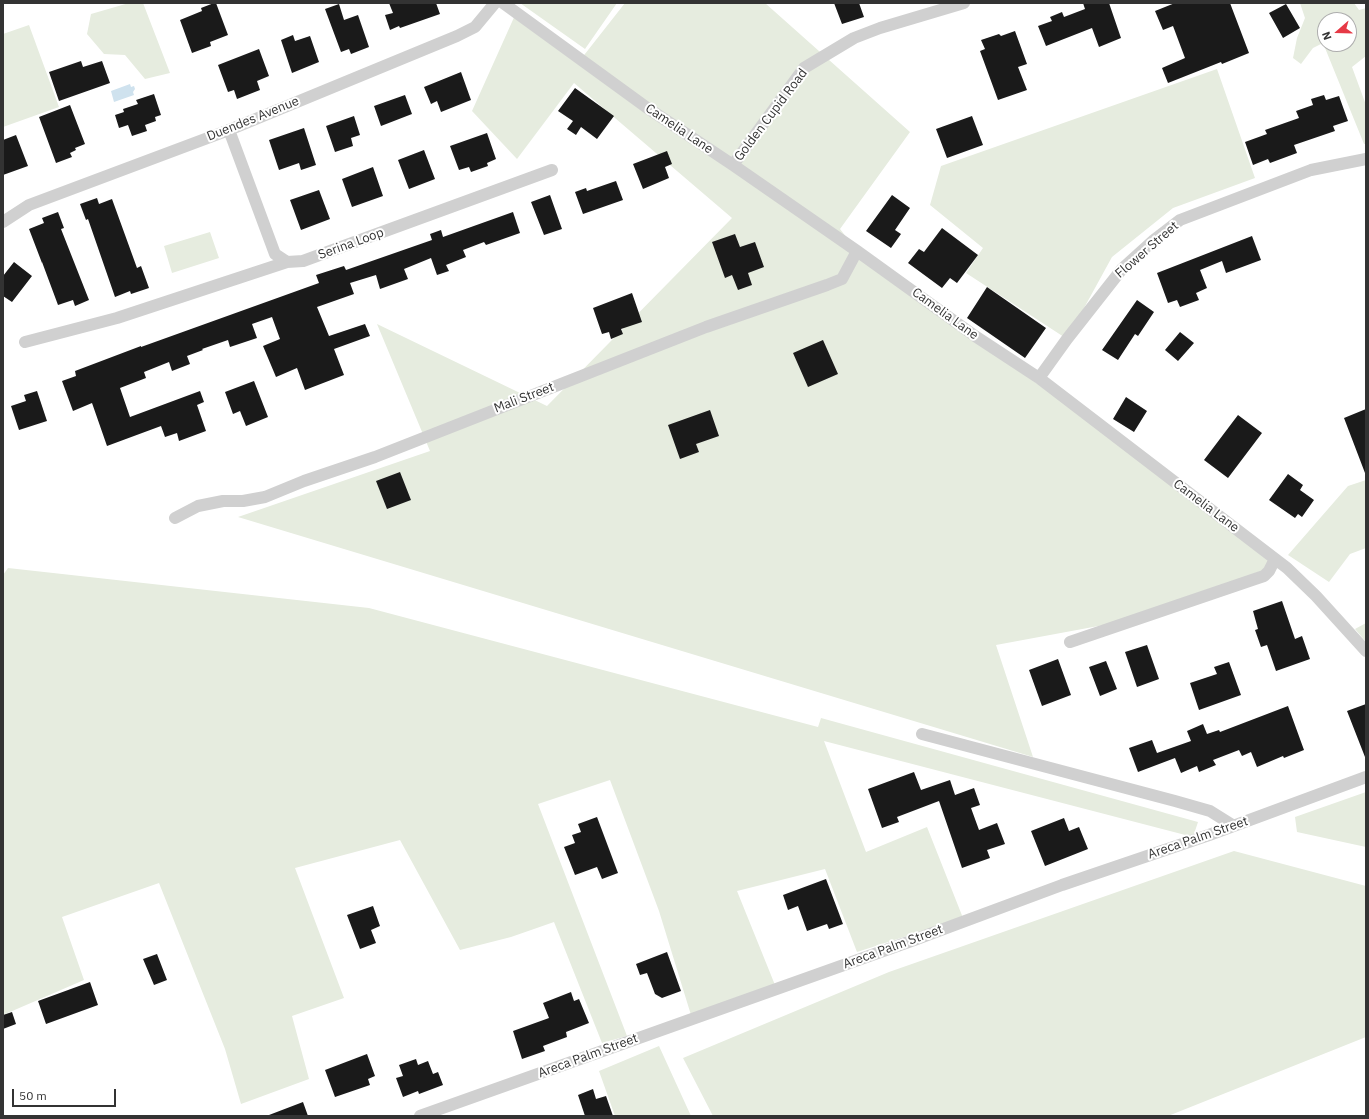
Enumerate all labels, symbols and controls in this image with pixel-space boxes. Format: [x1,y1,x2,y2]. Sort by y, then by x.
north arrow [1317,12,1357,52]
text: N [1319,30,1335,42]
street label: Golden Cupid Road [731,66,811,164]
street label: Duendes Avenue [205,93,301,145]
street label: Camelia Lane [642,101,716,157]
street label: Flower Street [1112,218,1182,282]
street label: Serina Loop [316,225,386,263]
street label: Camelia Lane [909,285,981,343]
street label: Mali Street [492,379,556,417]
street label: Camelia Lane [1170,476,1242,536]
street label: Areca Palm Street [1146,814,1250,862]
street label: Areca Palm Street [841,922,945,972]
street label: Areca Palm Street [536,1031,640,1081]
scale bar [14,1081,118,1107]
text: 50 m [19,1088,47,1103]

